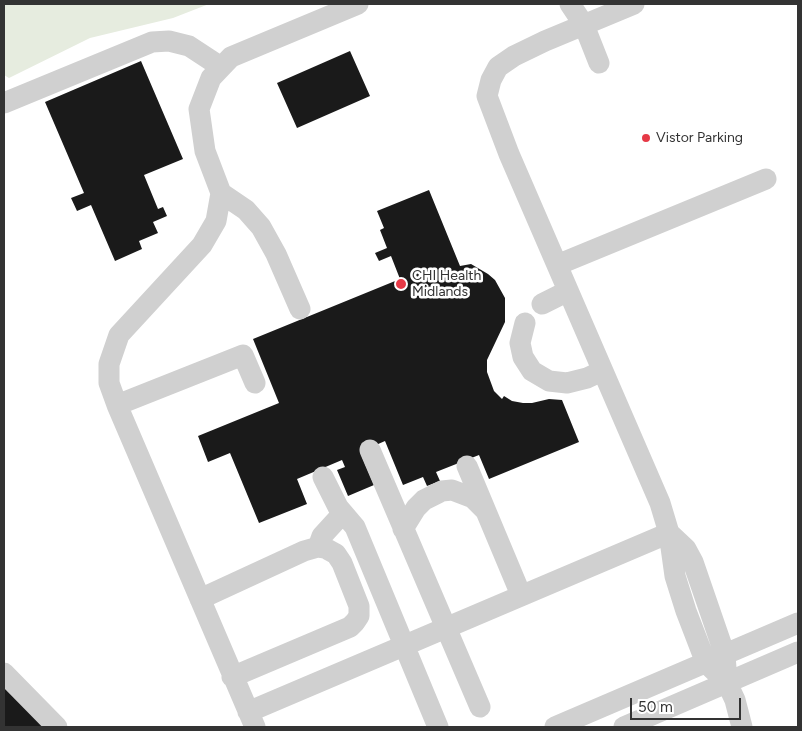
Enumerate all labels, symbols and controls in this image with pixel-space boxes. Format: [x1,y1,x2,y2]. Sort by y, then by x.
place label: Vistor Parking [656,130,743,146]
marker: Vistor Parking [640,132,652,144]
place label: CHI Health Midlands [412,268,481,300]
marker: CHI Health Midlands [394,277,408,291]
scale bar [632,688,743,720]
text: 50 m [638,698,673,716]

